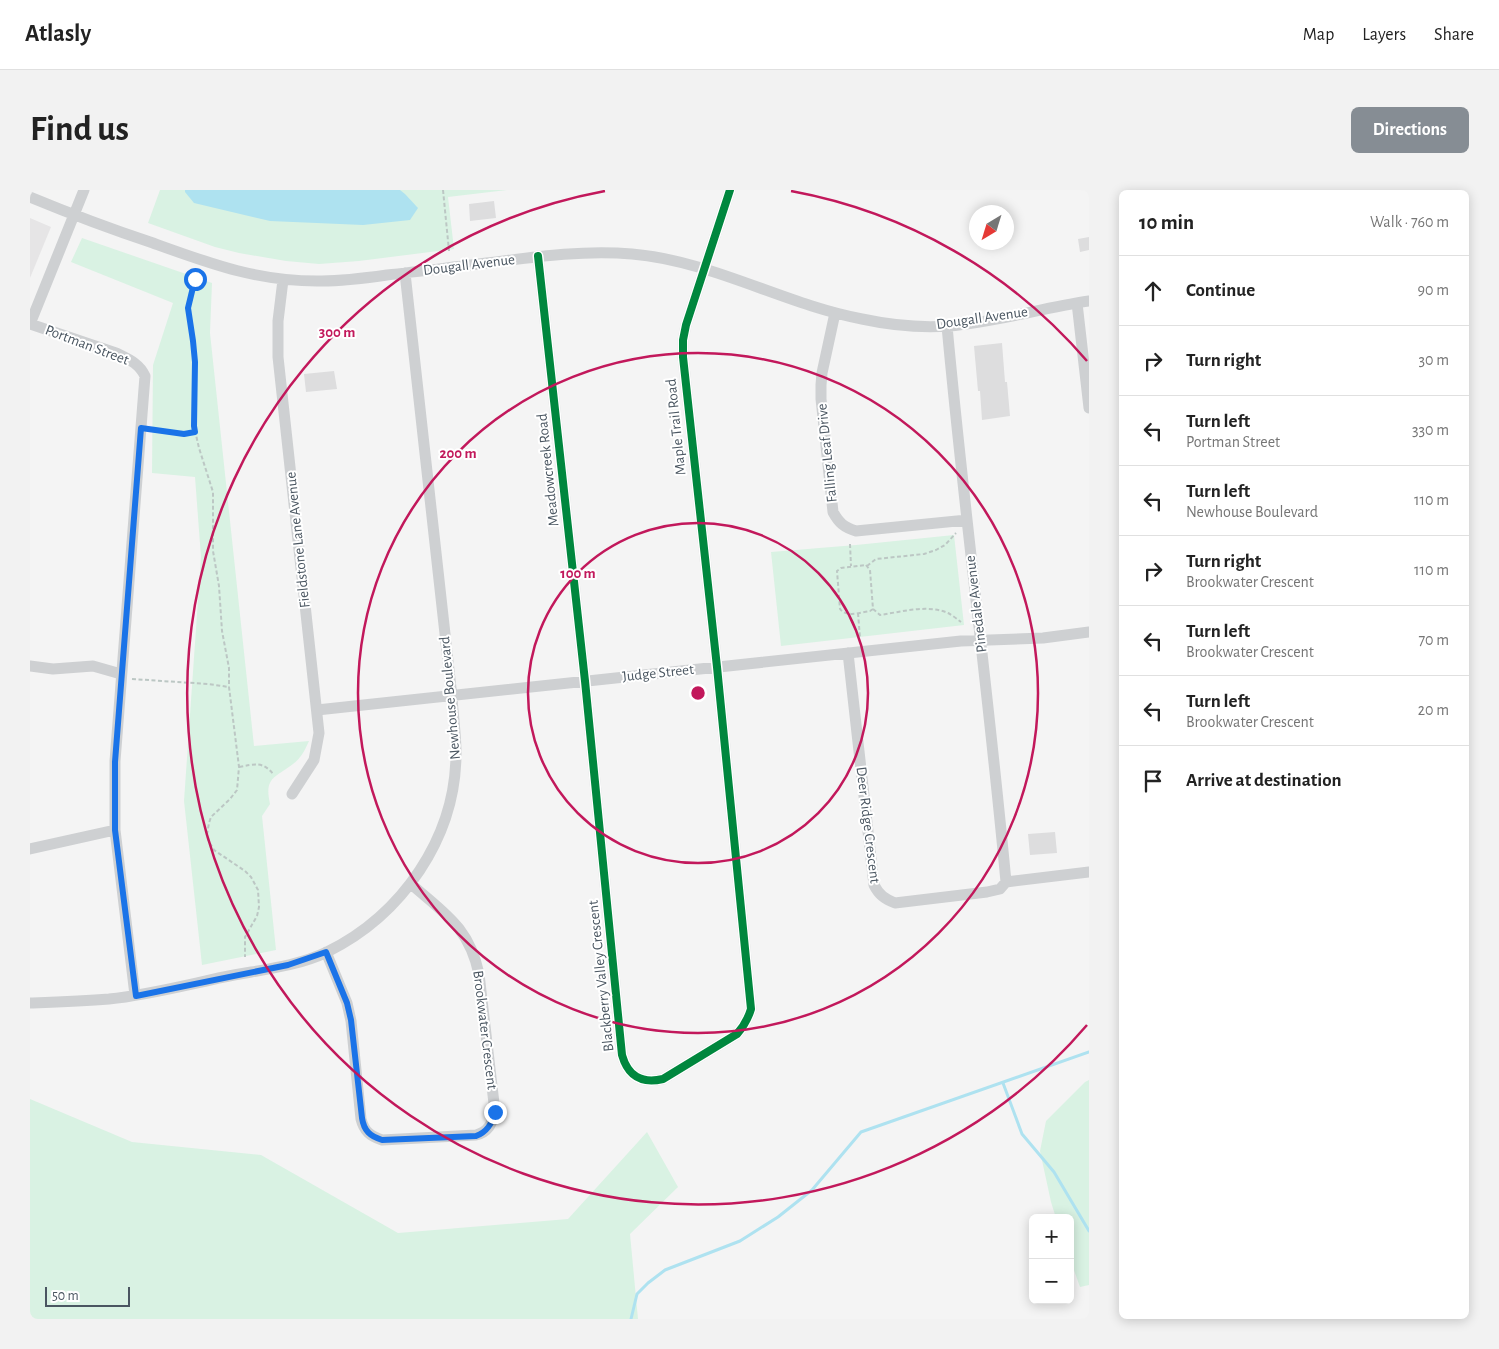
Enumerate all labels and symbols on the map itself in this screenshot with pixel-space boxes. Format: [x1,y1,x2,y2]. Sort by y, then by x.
north arrow [969,205,1014,250]
street label: Dougall Avenue [422,252,516,278]
route start [184,268,207,291]
street label: Dougall Avenue [935,304,1029,332]
street label: Portman Street [43,322,131,368]
text: 300 m [319,325,355,340]
street label: Maple Trail Road [663,378,689,476]
street label: Falling Leaf Drive [814,403,840,503]
street label: Meadowcreek Road [535,412,561,527]
text: 200 m [439,446,477,461]
street label: Fieldstone Lane Avenue [283,471,313,609]
street label: Pinedale Avenue [963,555,989,653]
text: 100 m [560,566,596,581]
street label: Newhouse Boulevard [437,635,463,760]
street label: Judge Street [621,662,695,684]
centre of rings [689,684,707,702]
street label: Deer Ridge Crescent [853,766,883,884]
street label: Blackberry Valley Crescent [586,899,616,1053]
street label: Brookwater Crescent [470,970,500,1091]
route end [484,1101,507,1124]
scale bar [45,1284,130,1307]

